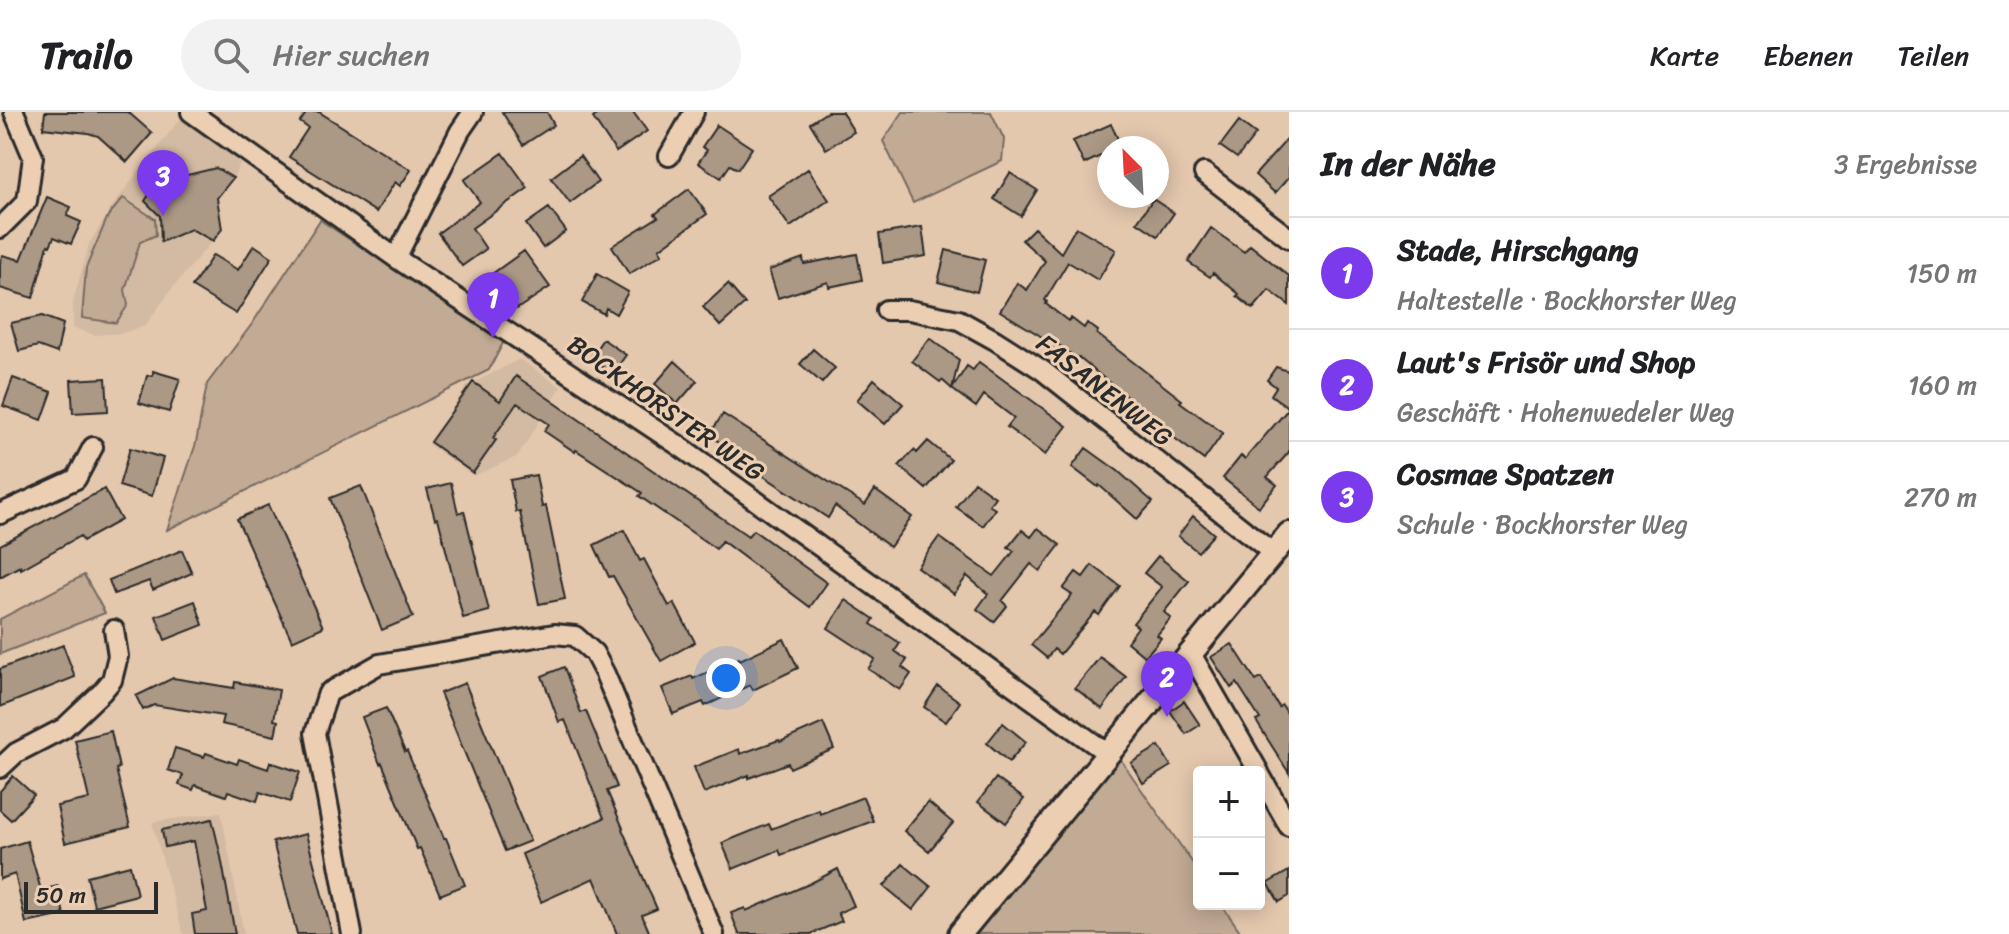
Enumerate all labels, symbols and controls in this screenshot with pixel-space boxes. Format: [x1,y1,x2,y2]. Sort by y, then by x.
search box [181,19,741,91]
text: Trailo [40,22,133,89]
text: Hier suchen [273,28,430,82]
text: Karte [1650,31,1719,80]
text: Ebenen [1763,31,1853,80]
text: Teilen [1897,31,1969,80]
icon: search [209,33,253,77]
text: In der Nähe [1321,134,1496,194]
north arrow [1097,136,1169,208]
text: 3 Ergebnisse [1834,141,1977,187]
pin: 3 [137,150,189,216]
text: Stade, Hirschgang [1397,223,1639,277]
text: 1 [1341,250,1353,296]
text: 150 m [1907,250,1977,296]
pin: 1 [467,272,519,338]
text: Haltestelle · Bockhorster Weg [1397,277,1737,323]
street label: FASANENWEG [1026,321,1184,459]
street label: BOCKHORSTER WEG [557,322,775,494]
text: Laut's Frisör und Shop [1397,335,1695,389]
text: 2 [1339,362,1355,408]
text: 160 m [1908,362,1977,408]
text: Geschäft · Hohenwedeler Weg [1397,389,1735,435]
text: Cosmae Spatzen [1397,447,1614,501]
text: 3 [1340,474,1354,520]
text: 270 m [1904,474,1977,520]
text: Schule · Bockhorster Weg [1397,501,1688,547]
pin: 2 [1141,651,1193,717]
your location [706,658,746,698]
map controls [1193,766,1265,910]
button: + [1193,766,1265,838]
button: − [1193,838,1265,910]
text: 50 m [36,876,86,915]
scale bar [24,878,158,914]

